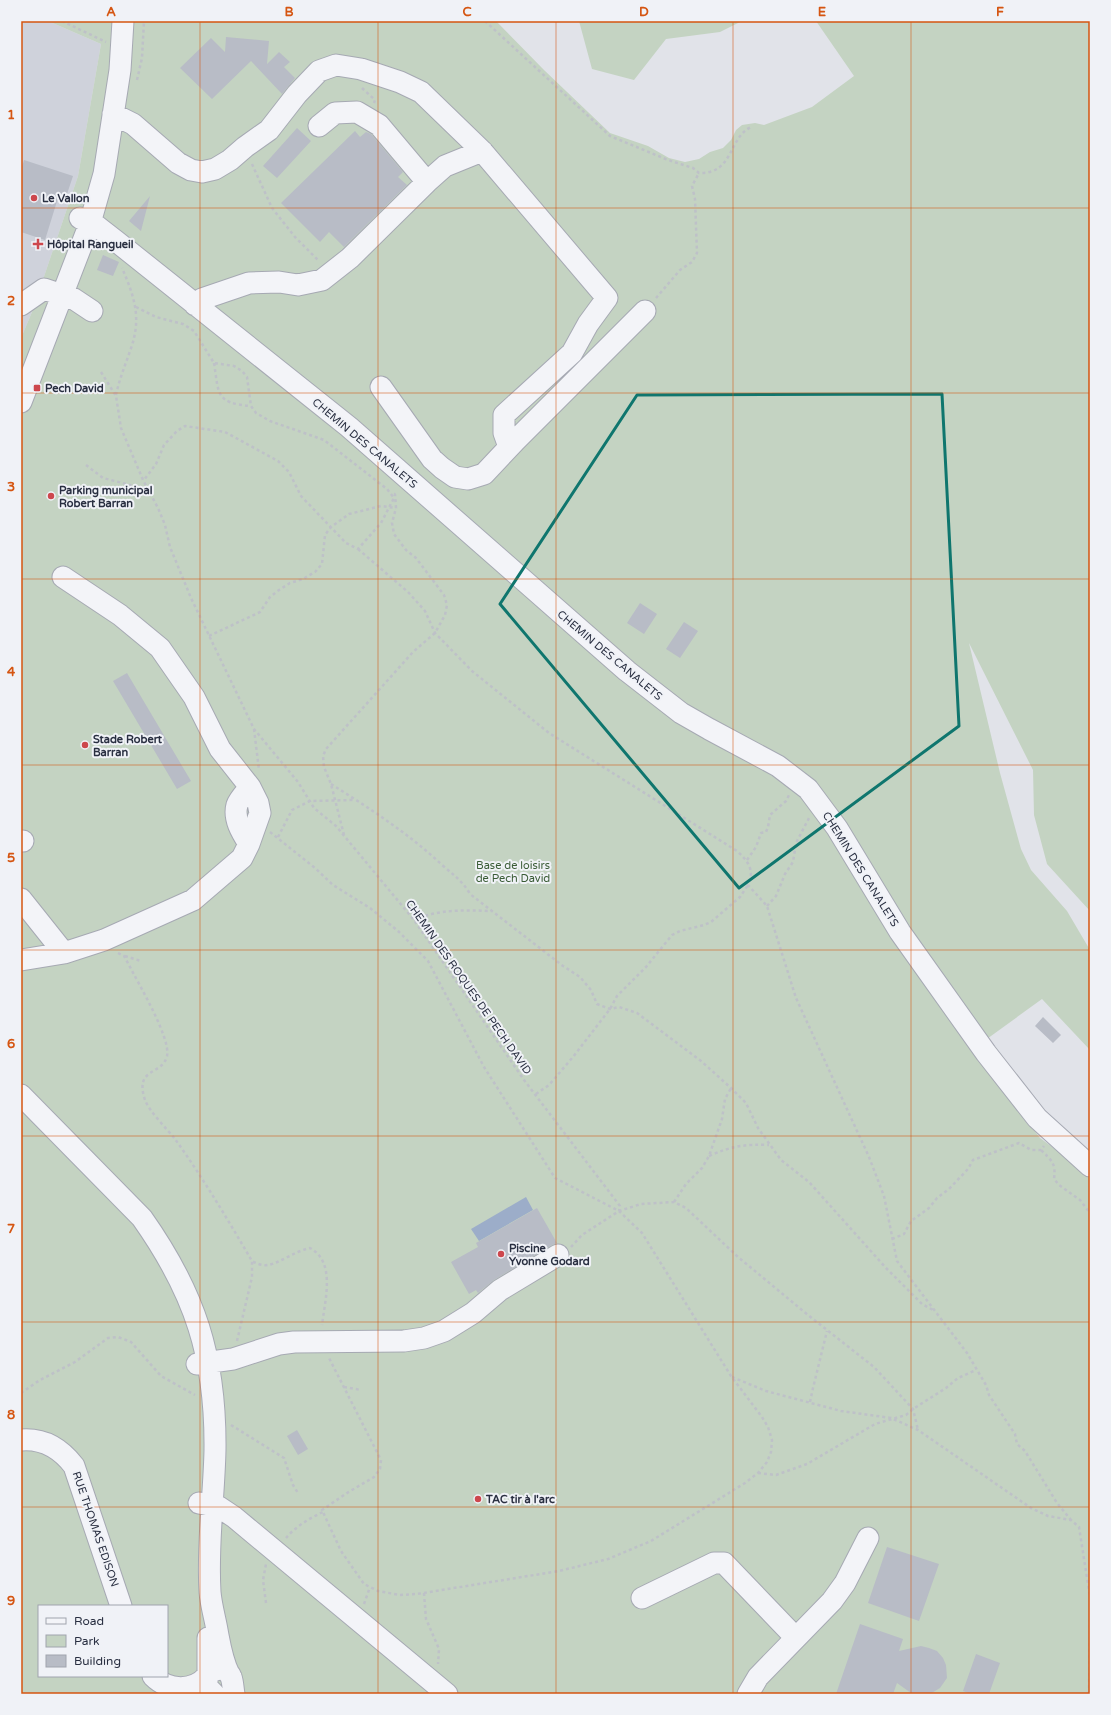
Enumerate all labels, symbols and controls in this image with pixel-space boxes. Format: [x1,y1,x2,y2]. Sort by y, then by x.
text: A [106,4,116,20]
text: B [284,4,294,20]
text: C [462,4,472,20]
text: D [639,4,649,20]
text: E [818,4,826,20]
text: F [996,4,1004,20]
text: 1 [7,107,15,123]
place label: Le Vallon [42,192,90,205]
marker: Le Vallon [29,193,39,203]
marker: Hôpital Rangueil [32,238,44,250]
place label: Hôpital Rangueil [47,238,134,252]
text: 2 [7,293,15,309]
place label: Pech David [45,382,104,395]
marker: Pech David [32,383,42,393]
street label: CHEMIN DES CANALETS [310,396,420,491]
text: 3 [7,479,15,495]
place label: Parking municipal Robert Barran [59,484,153,510]
marker: Parking municipal Robert Barran [46,491,56,501]
street label: CHEMIN DES CANALETS [555,608,665,703]
text: 4 [7,664,16,680]
place label: Stade Robert Barran [93,733,163,759]
marker: Stade Robert Barran [80,740,90,750]
street label: CHEMIN DES CANALETS [820,809,901,929]
text: 5 [7,850,15,866]
park label: Base de loisirs de Pech David [476,859,550,885]
street label: CHEMIN DES ROQUES DE PECH DAVID [403,897,534,1077]
text: 6 [7,1036,15,1052]
text: 7 [7,1221,15,1237]
place label: Piscine Yvonne Godard [509,1242,590,1268]
marker: Piscine Yvonne Godard [496,1249,506,1259]
text: 8 [7,1407,15,1423]
street label: RUE THOMAS EDISON [70,1470,121,1589]
place label: TAC tir à l'arc [485,1493,555,1506]
marker: TAC tir à l'arc [473,1494,483,1504]
text: 9 [7,1593,15,1609]
legend [38,1605,168,1677]
text: Road [74,1614,104,1628]
text: Park [74,1634,100,1648]
text: Building [74,1654,121,1668]

